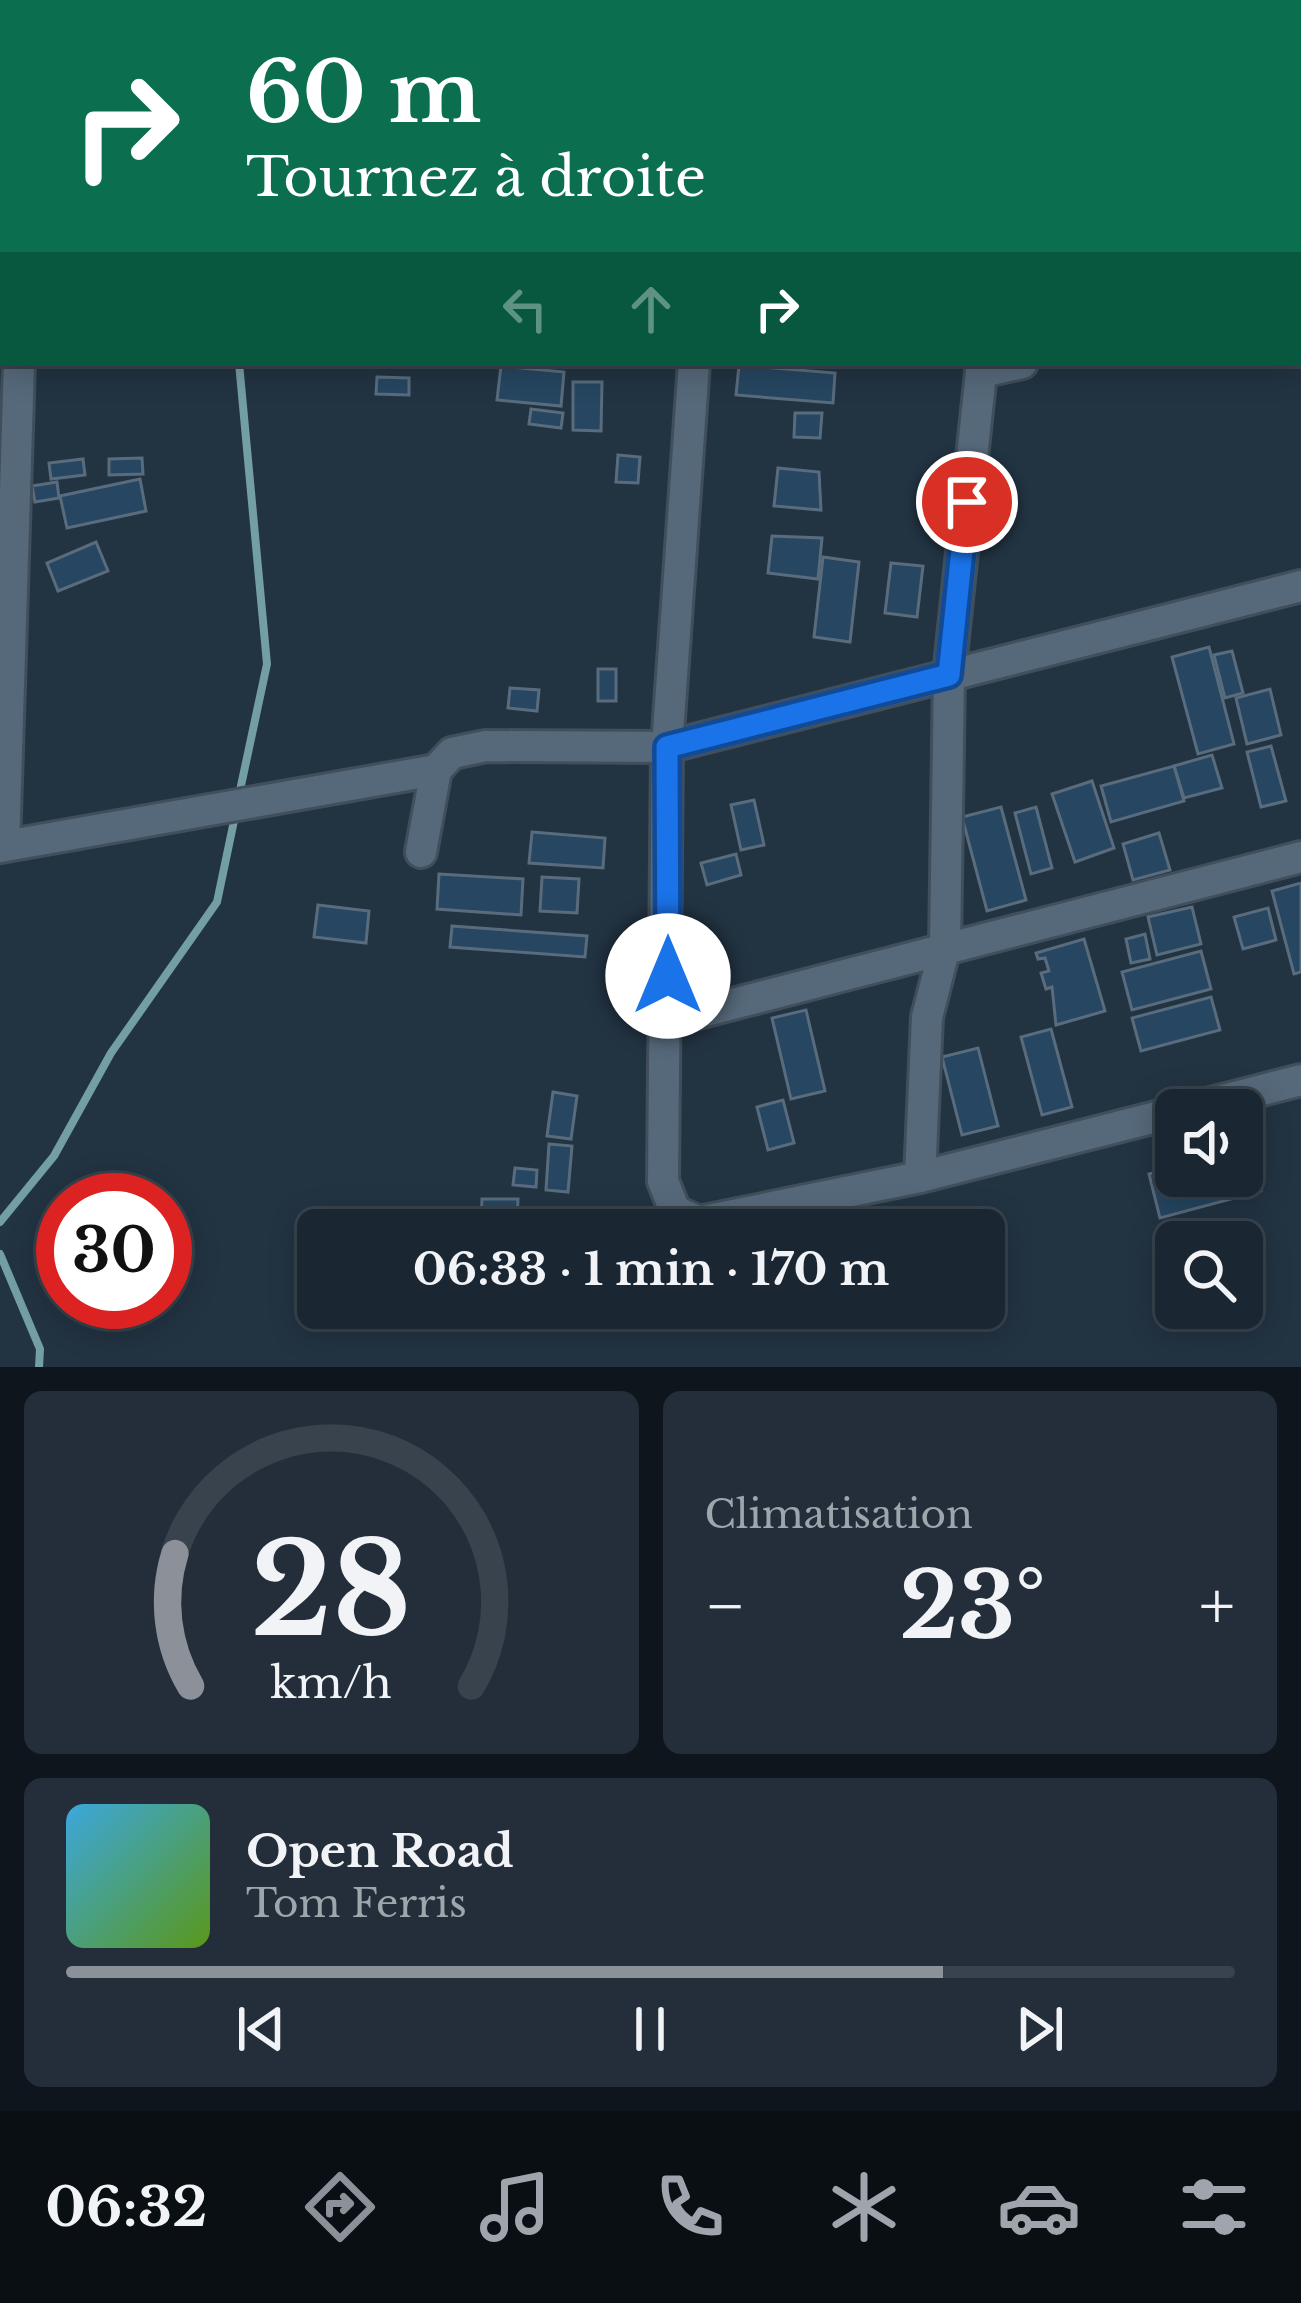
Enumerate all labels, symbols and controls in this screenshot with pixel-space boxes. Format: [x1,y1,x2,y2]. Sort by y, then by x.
text: 60 m [246,41,481,145]
icon: right [48,48,204,204]
text: Tournez à droite [246,144,706,211]
icon: left [492,276,558,342]
icon: ahead [618,276,684,342]
icon: right [744,276,810,342]
pin [916,451,1018,553]
icon: arrive [934,469,1000,535]
position arrow [605,913,731,1039]
map controls [1155,1089,1263,1329]
button: sound [1155,1089,1263,1197]
speed limit sign: 30 [36,1173,192,1329]
button: search [1155,1221,1263,1329]
text: 06:33 · 1 min · 170 m [413,1241,889,1297]
text: Climatisation [705,1490,973,1539]
text: 28 [251,1514,411,1669]
text: 23° [900,1551,1046,1662]
text: − [705,1565,746,1647]
text: + [1199,1565,1235,1647]
text: km/h [270,1655,392,1709]
text: Open Road [246,1823,514,1879]
text: Tom Ferris [246,1879,467,1928]
icon: previous [228,1996,294,2062]
icon: pause [617,1996,683,2062]
icon: next [1007,1996,1073,2062]
icon: directions [298,2165,382,2249]
icon: music [473,2165,557,2249]
icon: phone [648,2165,732,2249]
icon: climate [822,2165,906,2249]
icon: car [997,2165,1081,2249]
icon: filters [1172,2165,1256,2249]
text: 06:32 [45,2174,207,2241]

